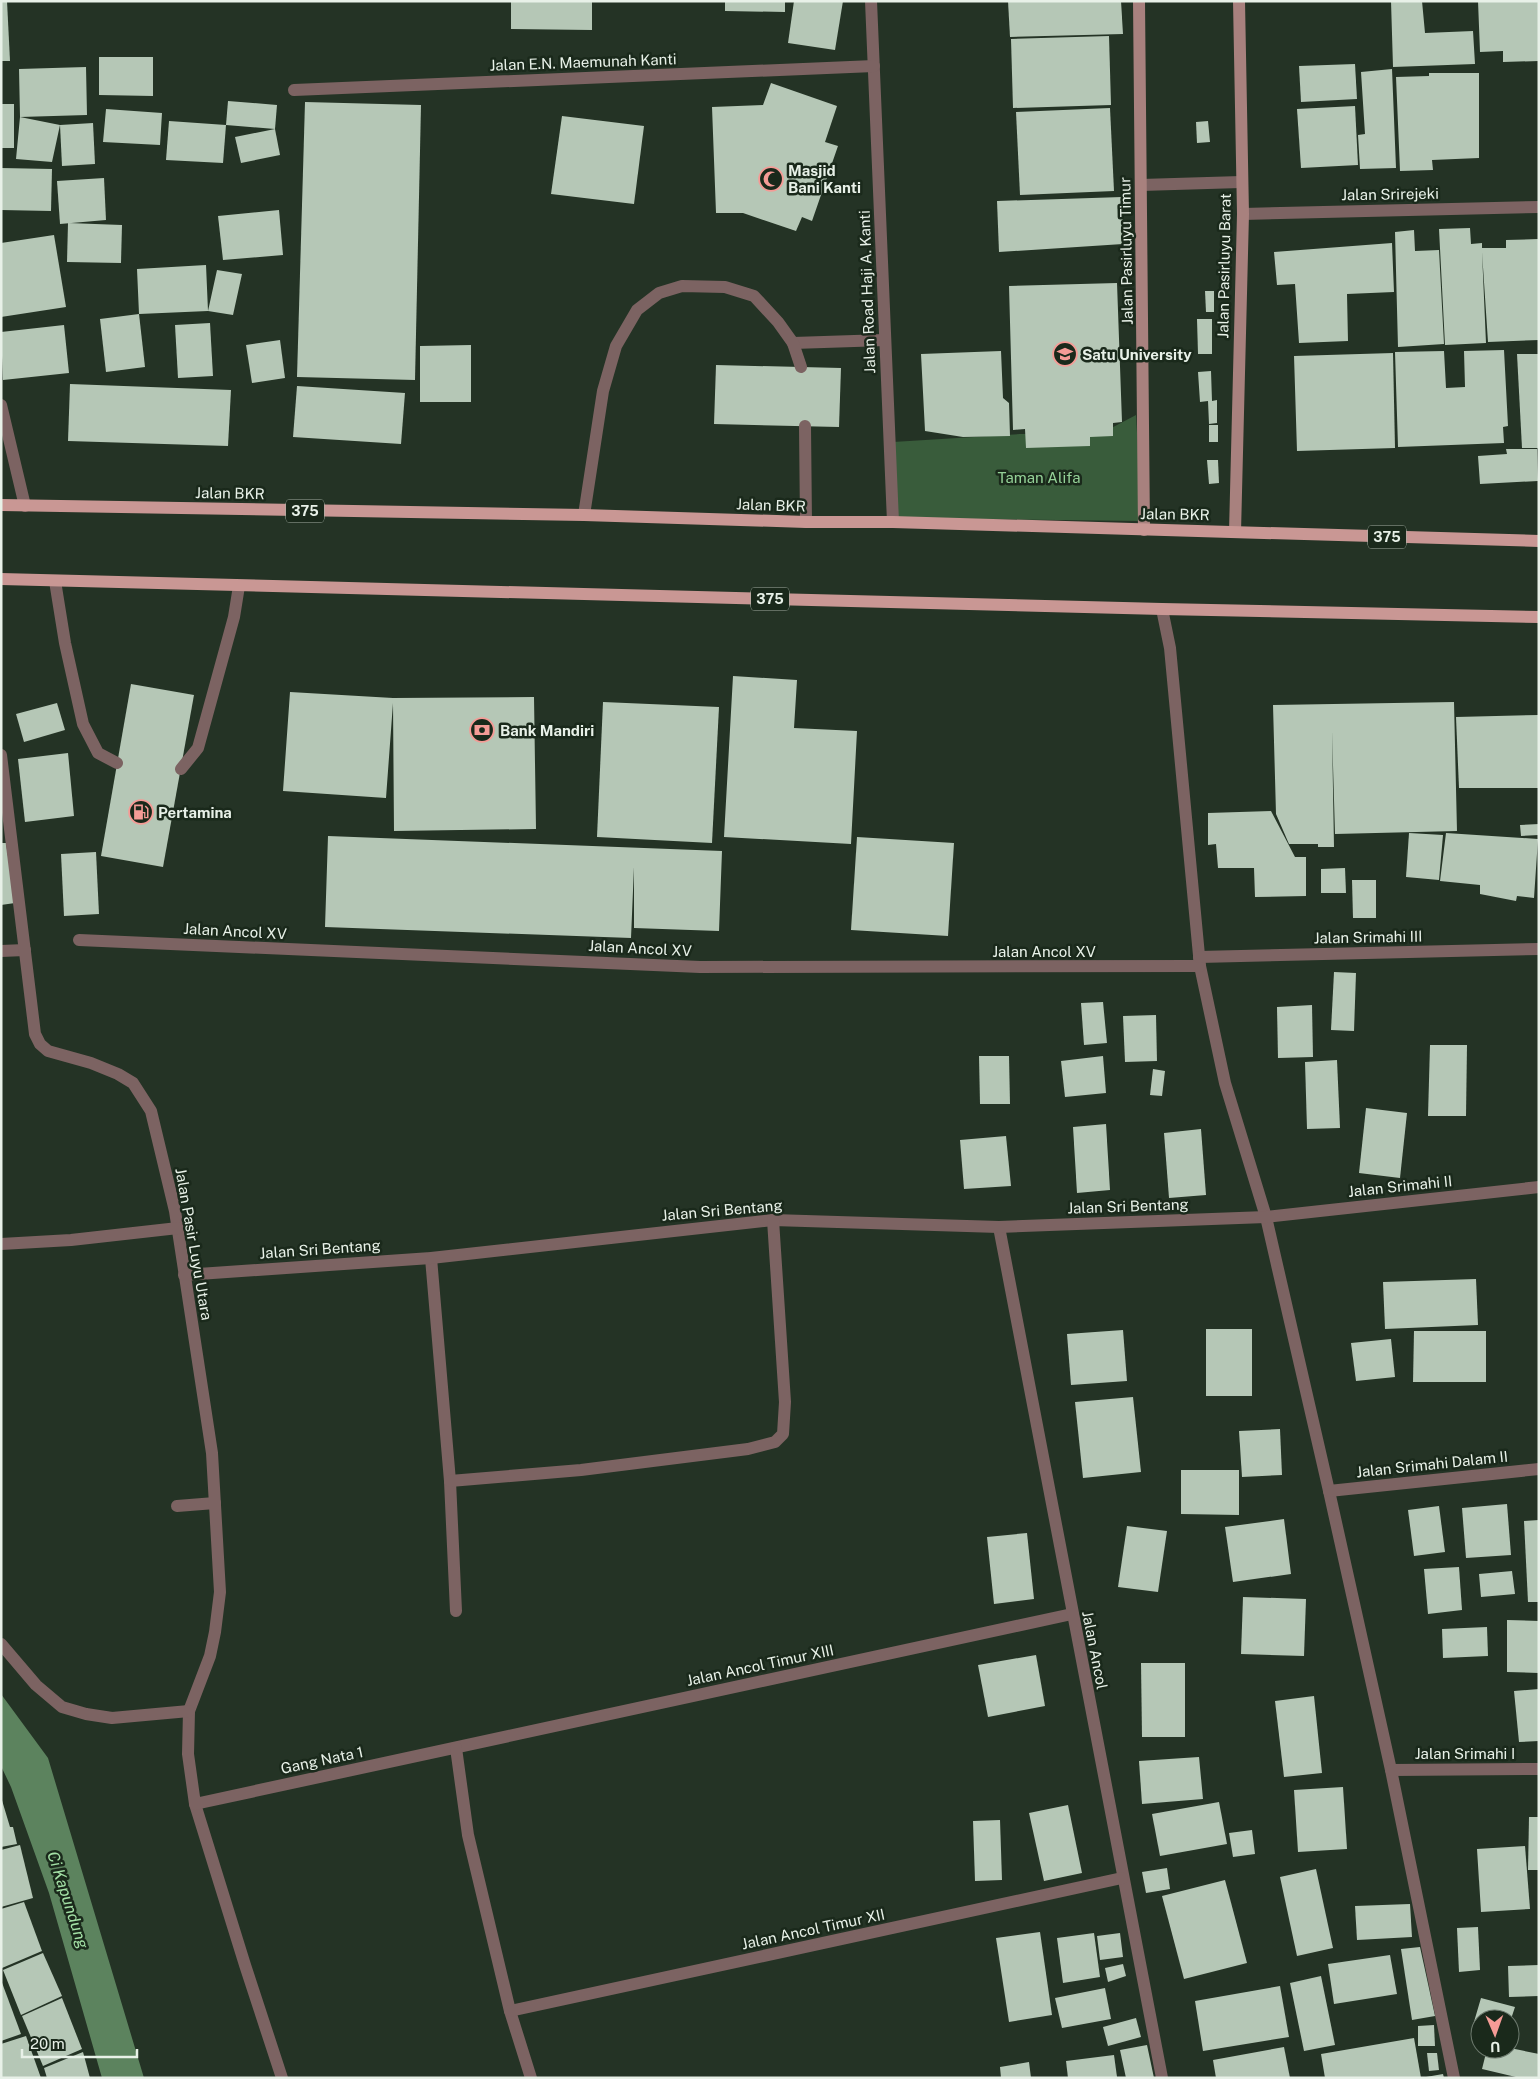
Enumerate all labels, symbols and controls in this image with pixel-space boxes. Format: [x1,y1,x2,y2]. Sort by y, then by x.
street label: Jalan E.N. Maemunah Kanti [489,50,677,74]
place label: Masjid Bani Kanti [788,162,861,196]
mosque icon: Masjid Bani Kanti [758,166,784,192]
street label: Jalan Pasirluyu Timur [1116,177,1136,325]
street label: Jalan Srirejeki [1341,185,1439,203]
street label: Jalan Pasirluyu Barat [1214,193,1234,339]
street label: Jalan Road Haji A. Kanti [856,210,878,374]
school or university icon: Satu University [1052,341,1078,367]
place label: Satu University [1082,346,1192,363]
park label: Taman Alifa [998,469,1080,486]
street label: Jalan BKR [195,484,265,502]
street label: Jalan BKR [736,495,806,515]
road number: 375 [286,500,324,522]
street label: Jalan BKR [1140,505,1210,523]
road number: 375 [1368,526,1406,548]
road number: 375 [751,588,789,610]
bank icon: Bank Mandiri [469,717,495,743]
place label: Bank Mandiri [500,722,594,739]
fuel station icon: Pertamina [128,799,154,825]
place label: Pertamina [158,804,232,821]
street label: Jalan Ancol XV [183,920,287,942]
street label: Jalan Srimahi III [1313,928,1423,946]
street label: Jalan Ancol XV [588,937,692,959]
street label: Jalan Ancol XV [992,943,1096,960]
street label: Jalan Pasir Luyu Utara [172,1167,216,1321]
street label: Jalan Srimahi II [1347,1172,1453,1200]
street label: Jalan Sri Bentang [1067,1195,1189,1217]
street label: Jalan Sri Bentang [661,1196,783,1224]
street label: Jalan Sri Bentang [259,1236,381,1262]
street label: Jalan Srimahi Dalam II [1355,1448,1509,1480]
street label: Jalan Ancol [1079,1609,1111,1691]
street label: Jalan Ancol Timur XIII [685,1641,835,1689]
street label: Gang Nata 1 [279,1743,365,1777]
street label: Jalan Srimahi I [1415,1745,1515,1762]
water label: Ci Kapundung [43,1849,93,1952]
street label: Jalan Ancol Timur XII [740,1905,886,1953]
north arrow [1470,2009,1520,2059]
scale bar [22,2026,138,2058]
text: 20 m [30,2035,65,2052]
text: U [1490,2039,1501,2055]

